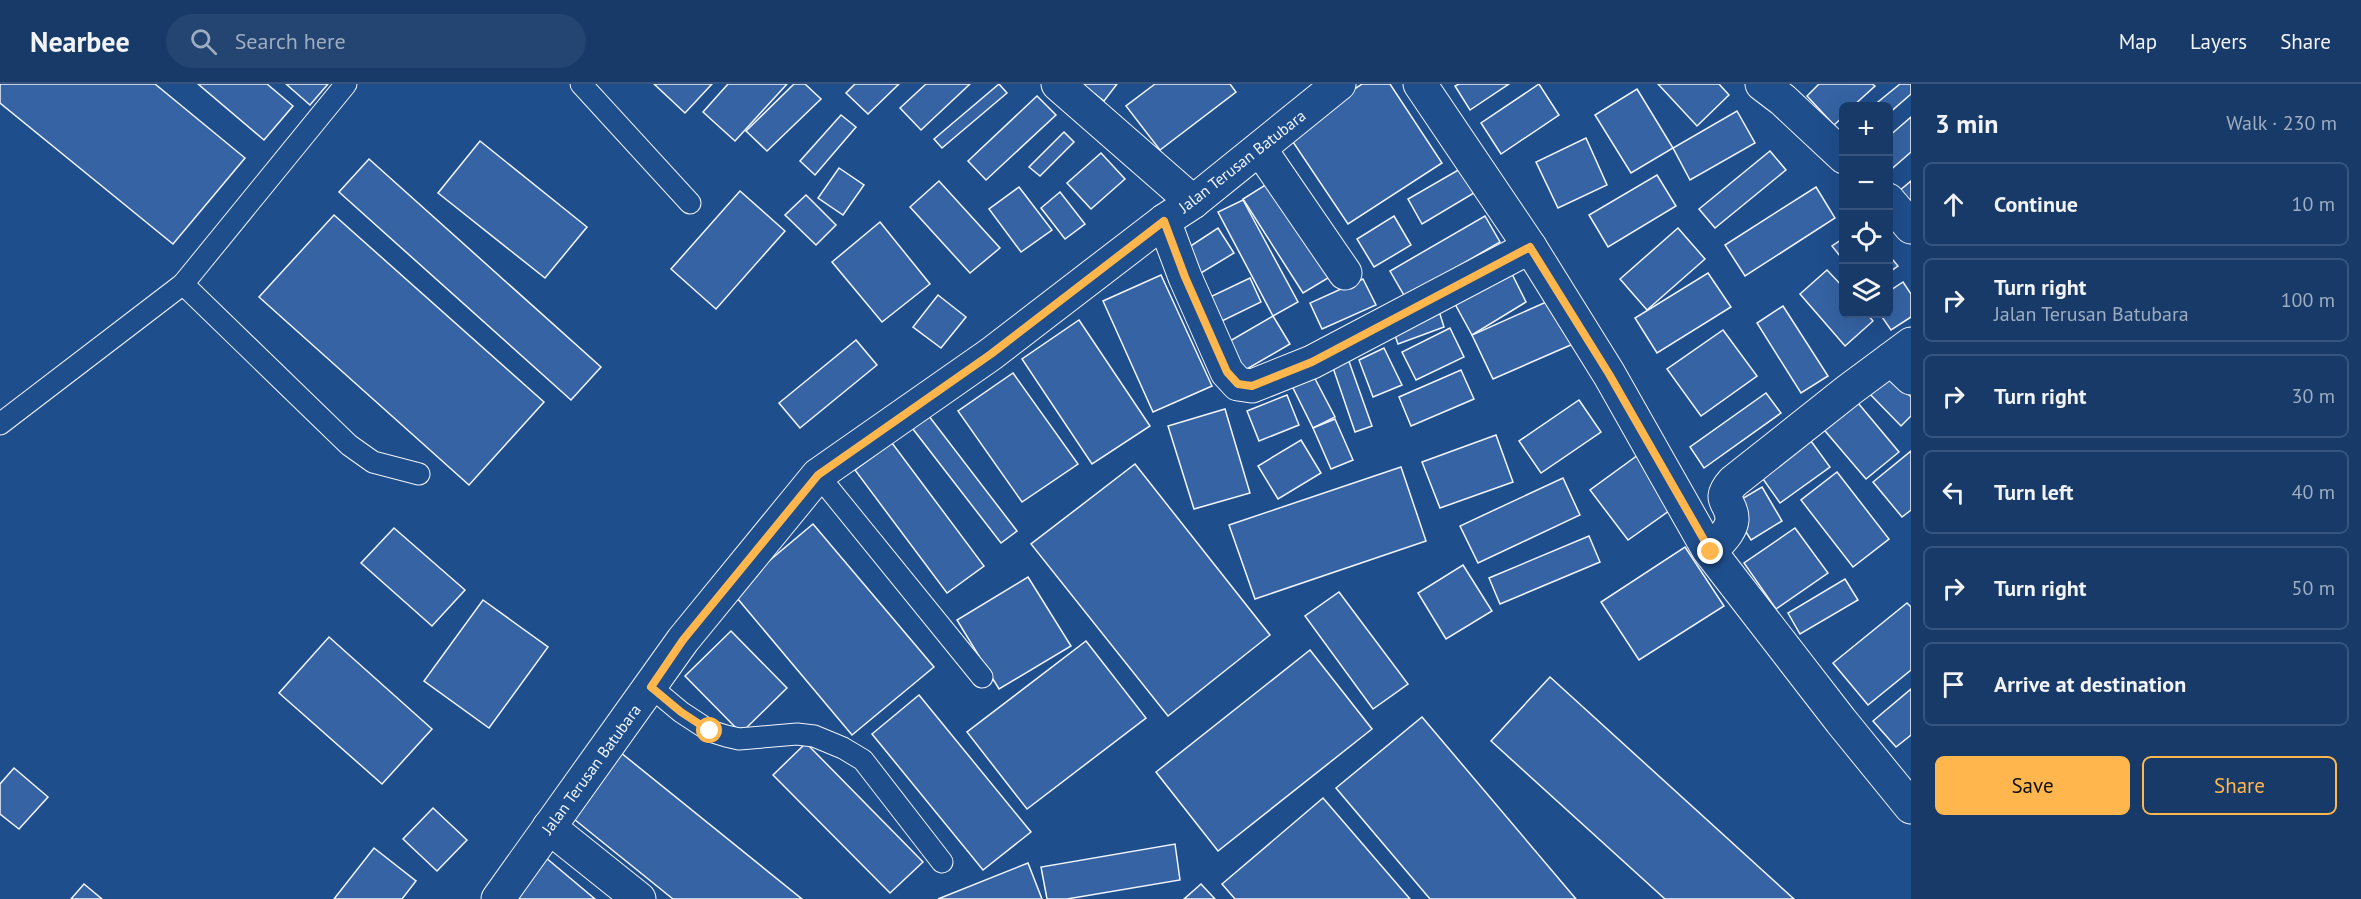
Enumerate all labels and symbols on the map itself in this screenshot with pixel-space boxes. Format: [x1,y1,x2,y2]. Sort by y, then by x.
street label: Jalan Terusan Batubara [1174,105,1310,217]
route end [1697,538,1723,564]
street label: Jalan Terusan Batubara [537,700,645,839]
route start [696,717,722,743]

